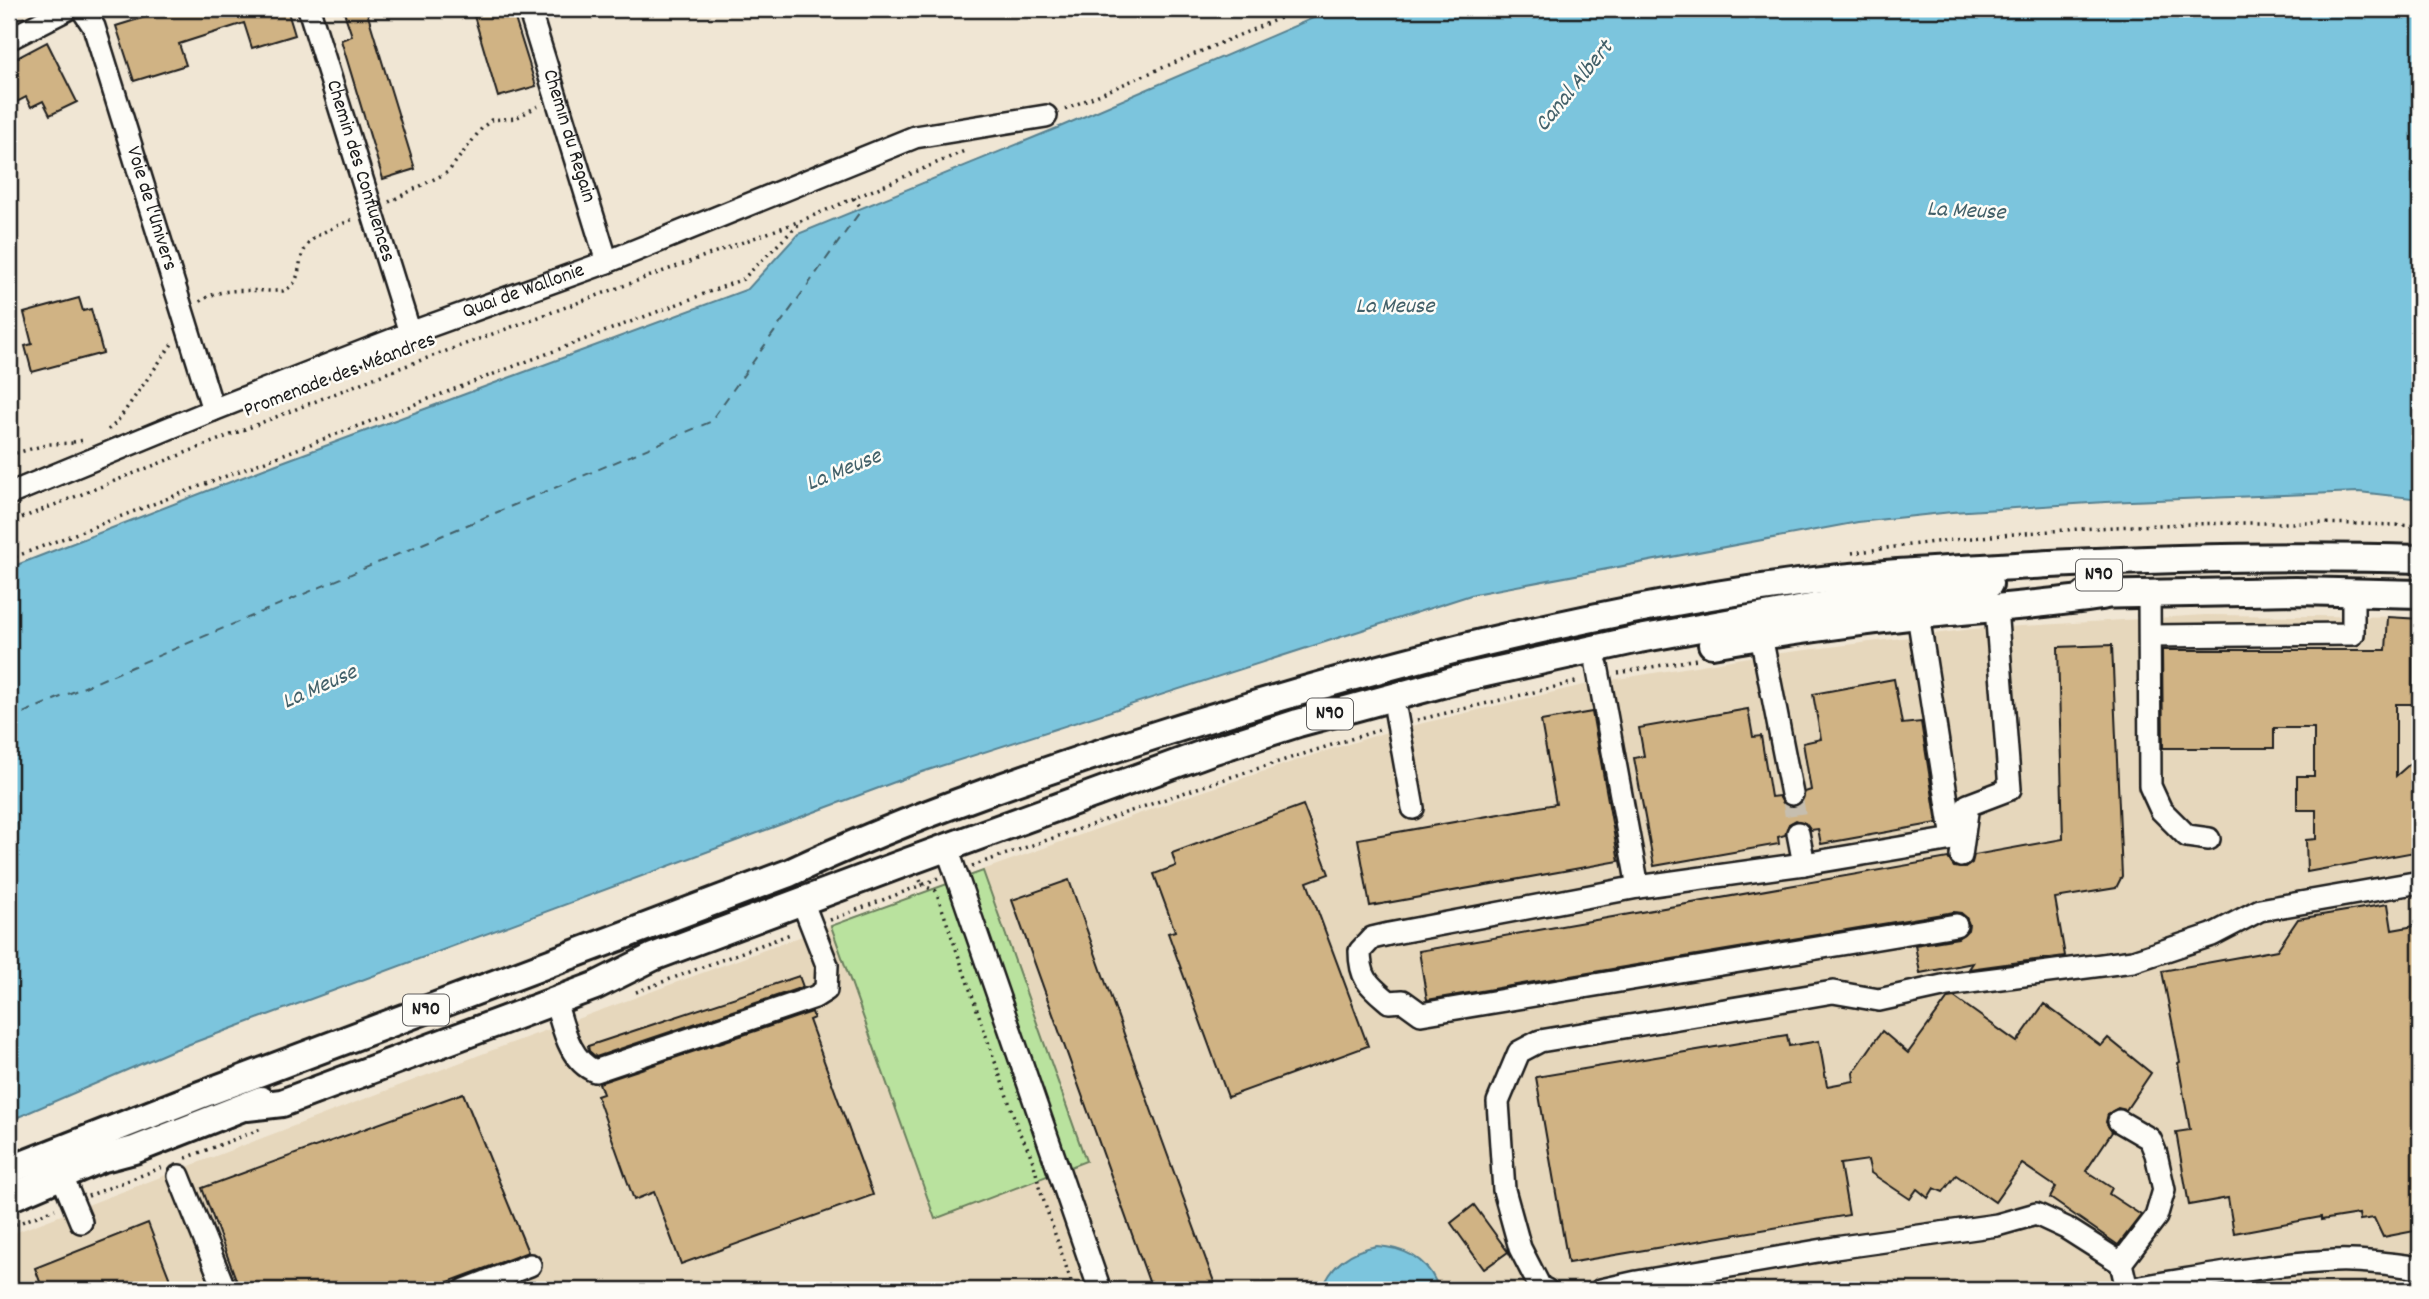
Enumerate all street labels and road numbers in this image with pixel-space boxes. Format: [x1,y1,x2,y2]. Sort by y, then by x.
street label: Chemin du Regain [534,66,603,206]
street label: Chemin des Confluences [317,76,402,266]
street label: Voie de l'Univers [117,143,184,275]
street label: Quai de Wallonie [458,256,589,328]
street label: Promenade des Méandres [240,326,440,426]
road number: N90 [2076,560,2122,590]
road number: N90 [1307,698,1353,730]
road number: N90 [403,994,449,1026]

